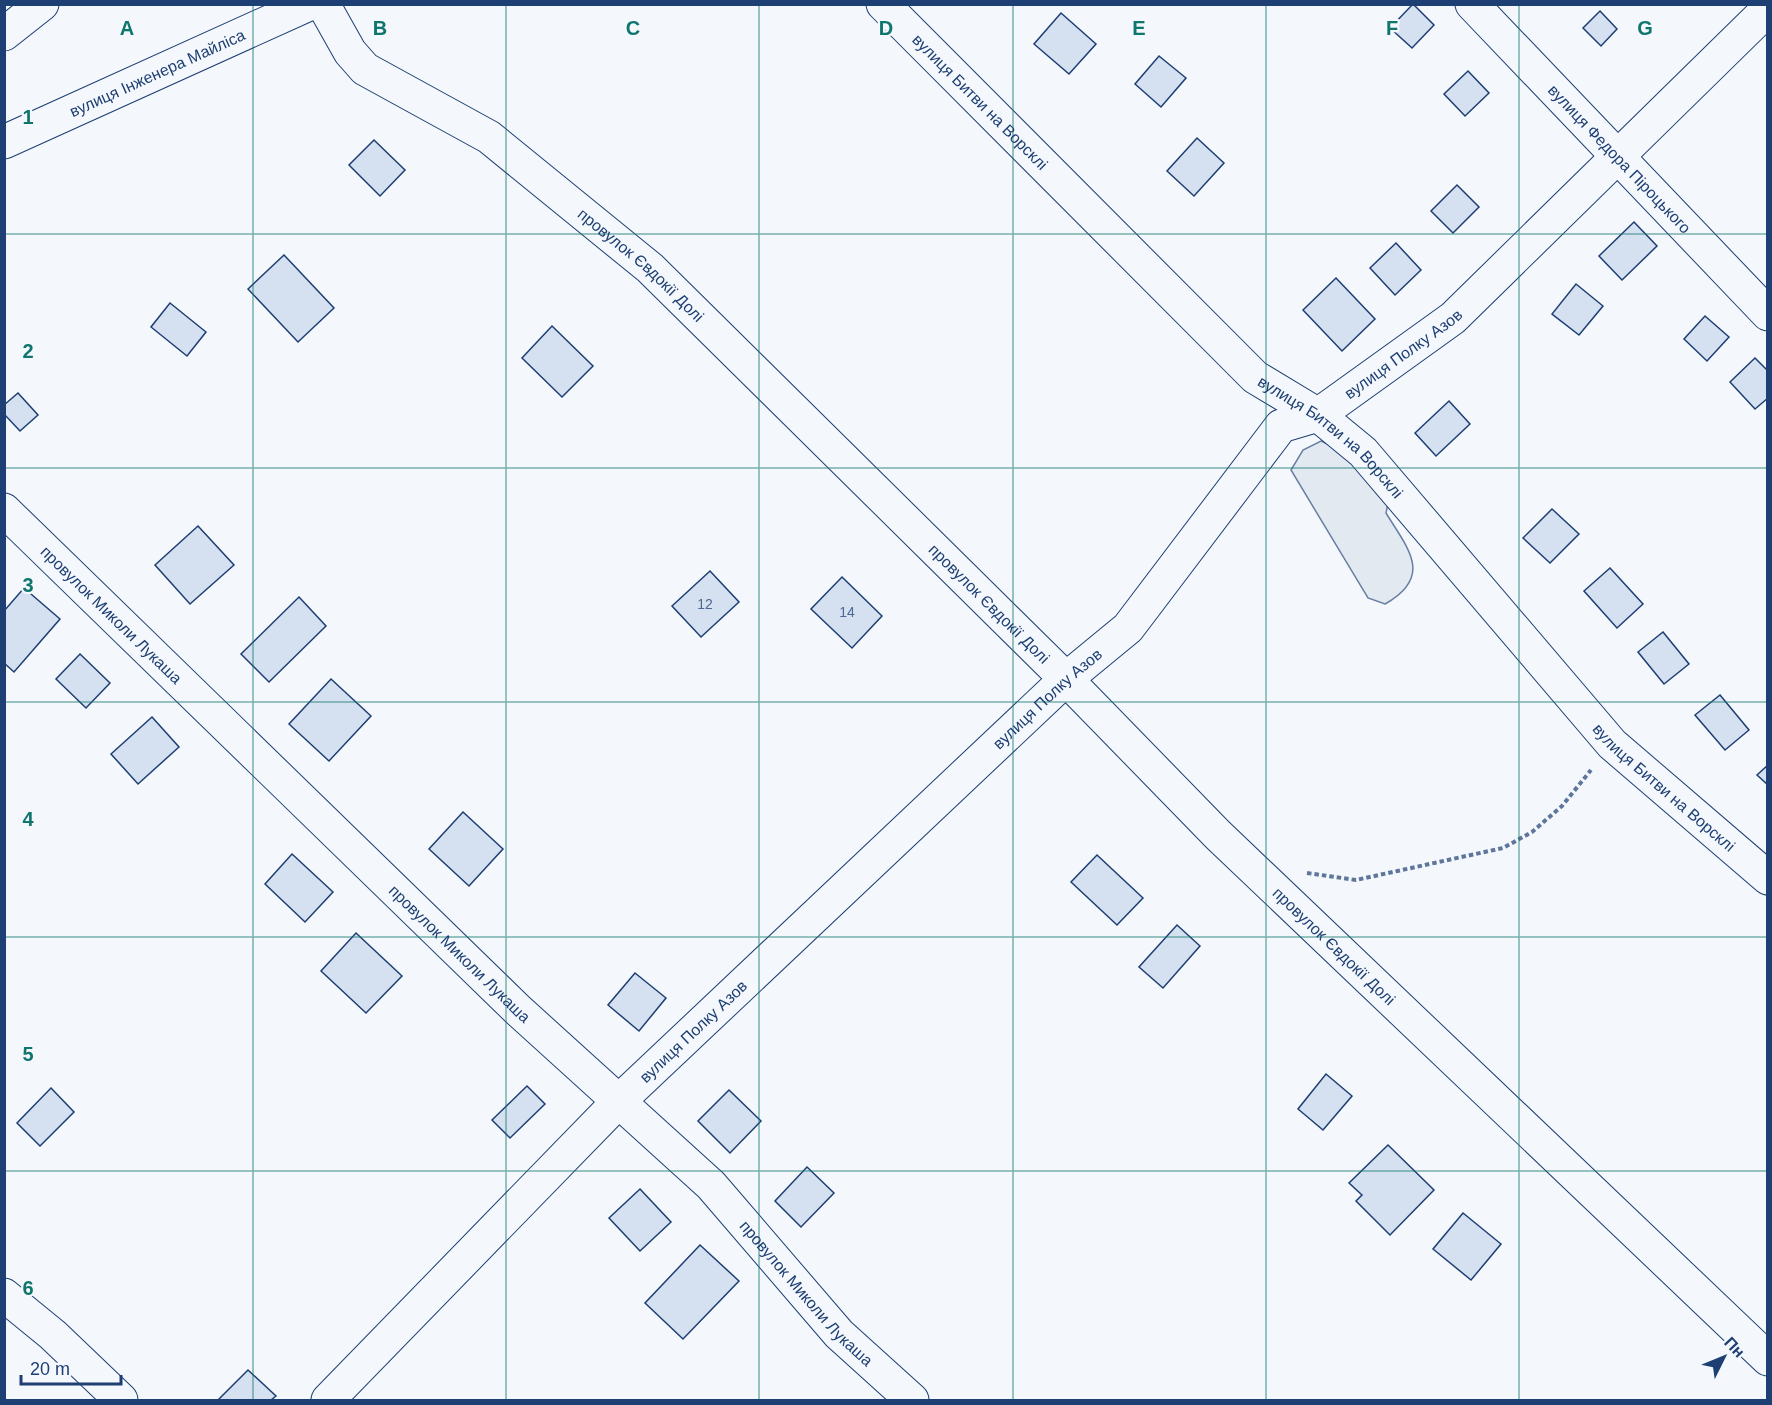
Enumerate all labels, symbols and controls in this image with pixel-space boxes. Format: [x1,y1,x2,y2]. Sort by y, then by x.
text: A [120,17,134,39]
text: B [373,17,387,39]
text: C [626,17,640,39]
text: D [879,17,893,39]
text: E [1132,17,1146,39]
text: F [1386,17,1398,39]
text: G [1637,17,1653,39]
street label: вулиця Інженера Майліса [67,26,248,120]
street label: вулиця Битви на Ворсклі [909,31,1051,173]
street label: вулиця Федора Піроцького [1545,81,1694,237]
text: 1 [22,106,34,128]
street label: провулок Євдокії Долі [575,205,707,325]
street label: вулиця Полку Азов [1341,306,1466,402]
text: 2 [22,340,34,362]
street label: вулиця Битви на Ворсклі [1255,373,1406,501]
street label: провулок Євдокії Долі [926,541,1053,667]
street label: провулок Миколи Лукаша [37,543,185,687]
text: 3 [22,574,34,596]
house number: 12 [697,596,713,612]
house number: 14 [839,604,855,620]
street label: вулиця Полку Азов [990,645,1105,752]
street label: вулиця Битви на Ворсклі [1589,720,1738,855]
text: 4 [22,808,34,830]
street label: провулок Миколи Лукаша [386,882,534,1026]
street label: провулок Євдокії Долі [1269,884,1399,1008]
street label: вулиця Полку Азов [636,977,750,1086]
text: 5 [22,1043,34,1065]
street label: провулок Миколи Лукаша [736,1217,876,1369]
text: 6 [22,1277,34,1299]
north arrow [1694,1327,1754,1387]
text: Пн [1721,1334,1748,1361]
scale bar [21,1348,122,1386]
text: 20 m [30,1359,70,1379]

